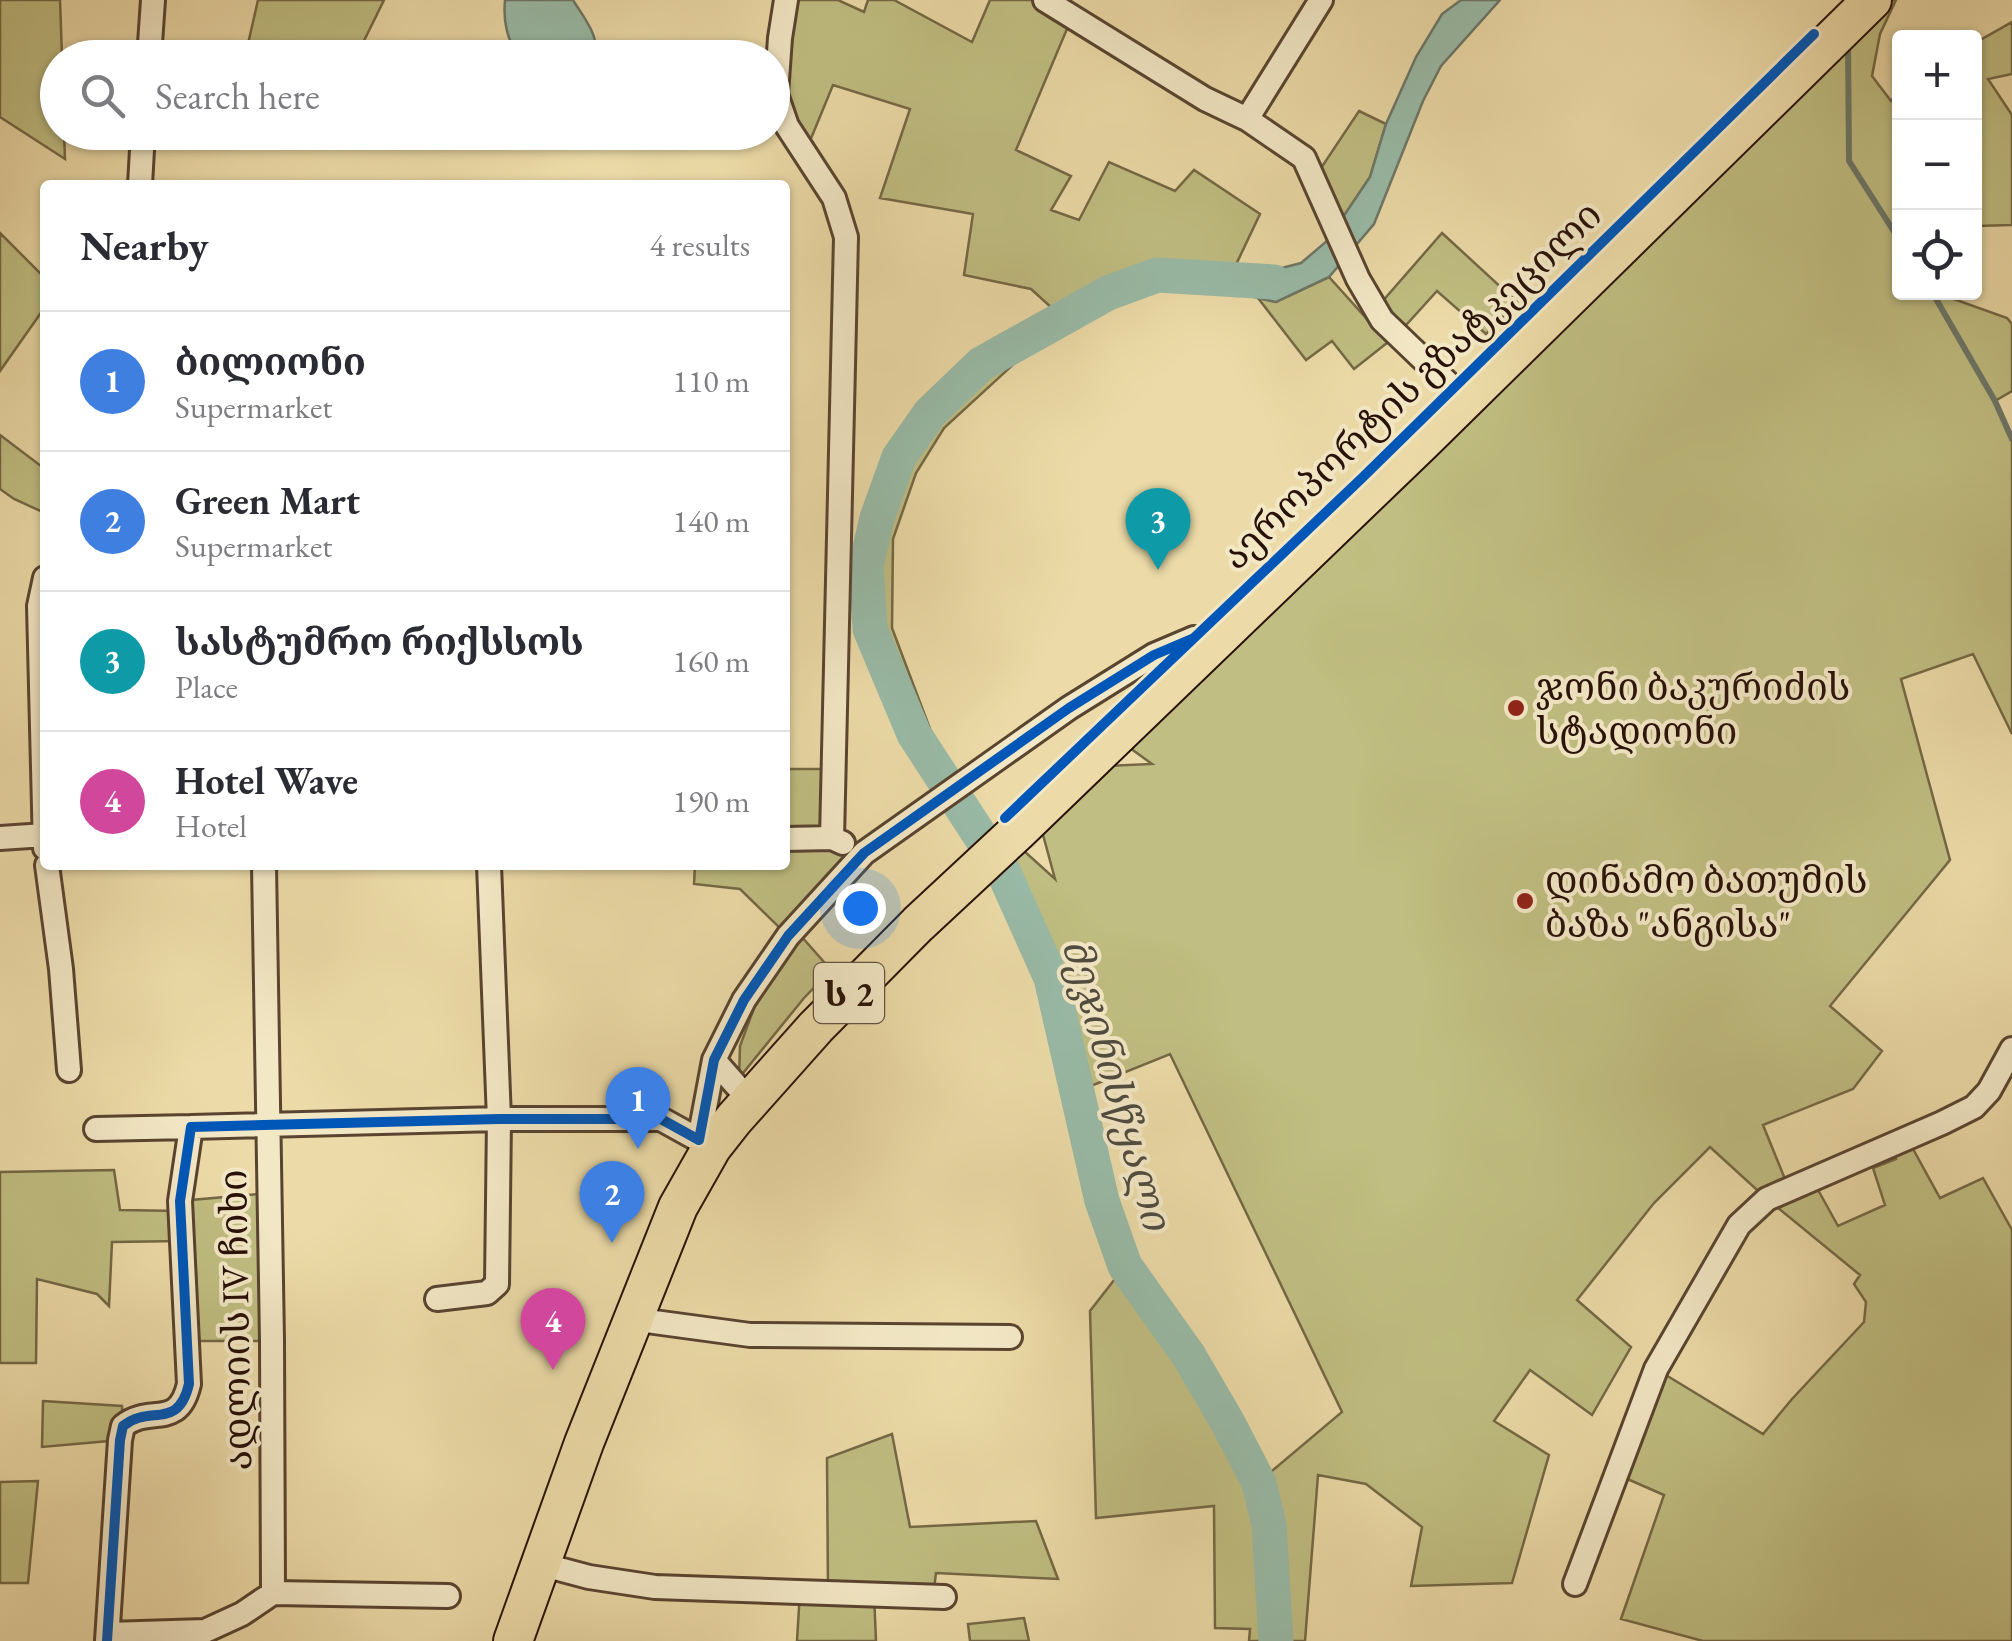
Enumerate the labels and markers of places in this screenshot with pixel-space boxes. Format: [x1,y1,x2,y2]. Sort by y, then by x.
pin: 3 [1126,488,1190,570]
place label: ჯონი ბაკურიძის სტადიონი [1536,662,1850,755]
marker: ჯონი ბაკურიძის სტადიონი [1505,697,1527,719]
place label: დინამო ბათუმის ბაზა "ანგისა" [1545,855,1868,948]
marker: დინამო ბათუმის ბაზა "ანგისა" [1514,890,1536,912]
pin: 1 [606,1066,670,1149]
pin: 2 [580,1160,644,1243]
pin: 4 [520,1288,586,1370]

